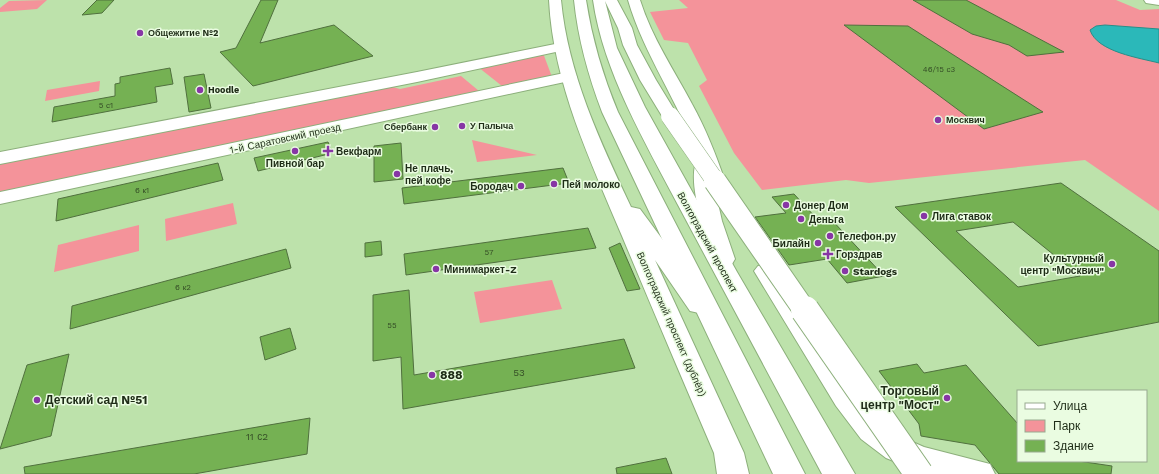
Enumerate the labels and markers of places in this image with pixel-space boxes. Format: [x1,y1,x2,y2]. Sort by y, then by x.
marker: Общежитие №2 [135,28,145,38]
place label: Общежитие №2 [148,28,218,38]
marker: Hoodle [195,85,205,95]
place label: Hoodle [208,85,239,95]
marker: Москвич [933,115,943,125]
place label: Москвич [946,115,985,125]
marker: У Палыча [457,121,467,131]
place label: У Палыча [470,121,514,131]
place label: Сбербанк [384,122,427,132]
marker: Сбербанк [430,122,440,132]
marker: Пивной бар [290,146,300,156]
marker: Векфарм [323,146,333,156]
place label: Векфарм [336,146,381,157]
place label: Пивной бар [266,158,324,169]
place label: Не плачь, пей кофе [405,163,453,186]
marker: Не плачь, пей кофе [392,169,402,179]
marker: Пей молоко [549,179,559,189]
place label: Пей молоко [562,179,620,190]
place label: Бородач [470,181,513,192]
marker: Бородач [516,181,526,191]
marker: Донер Дом [781,200,791,210]
place label: Донер Дом [794,200,849,211]
marker: Лига ставок [919,211,929,221]
place label: Лига ставок [932,211,992,222]
marker: Деньга [796,214,806,224]
place label: Деньга [809,214,844,225]
marker: Телефон.ру [825,231,835,241]
place label: Телефон.ру [838,231,897,242]
place label: Билайн [773,238,810,249]
marker: Билайн [813,238,823,248]
marker: Горздрав [823,249,833,259]
place label: Горздрав [836,249,882,260]
place label: Культурный центр "Москвич" [1020,253,1105,276]
marker: Культурный центр "Москвич" [1107,259,1117,269]
marker: Минимаркет-Z [431,264,441,274]
place label: Минимаркет-Z [444,264,517,275]
marker: Stardogs [840,266,850,276]
place label: Stardogs [853,266,898,277]
place label: 888 [440,368,463,382]
marker: 888 [427,370,437,380]
place label: Торговый центр "Мост" [861,384,939,412]
place label: Детский сад №51 [45,393,147,407]
marker: Торговый центр "Мост" [942,393,952,403]
marker: Детский сад №51 [32,395,42,405]

